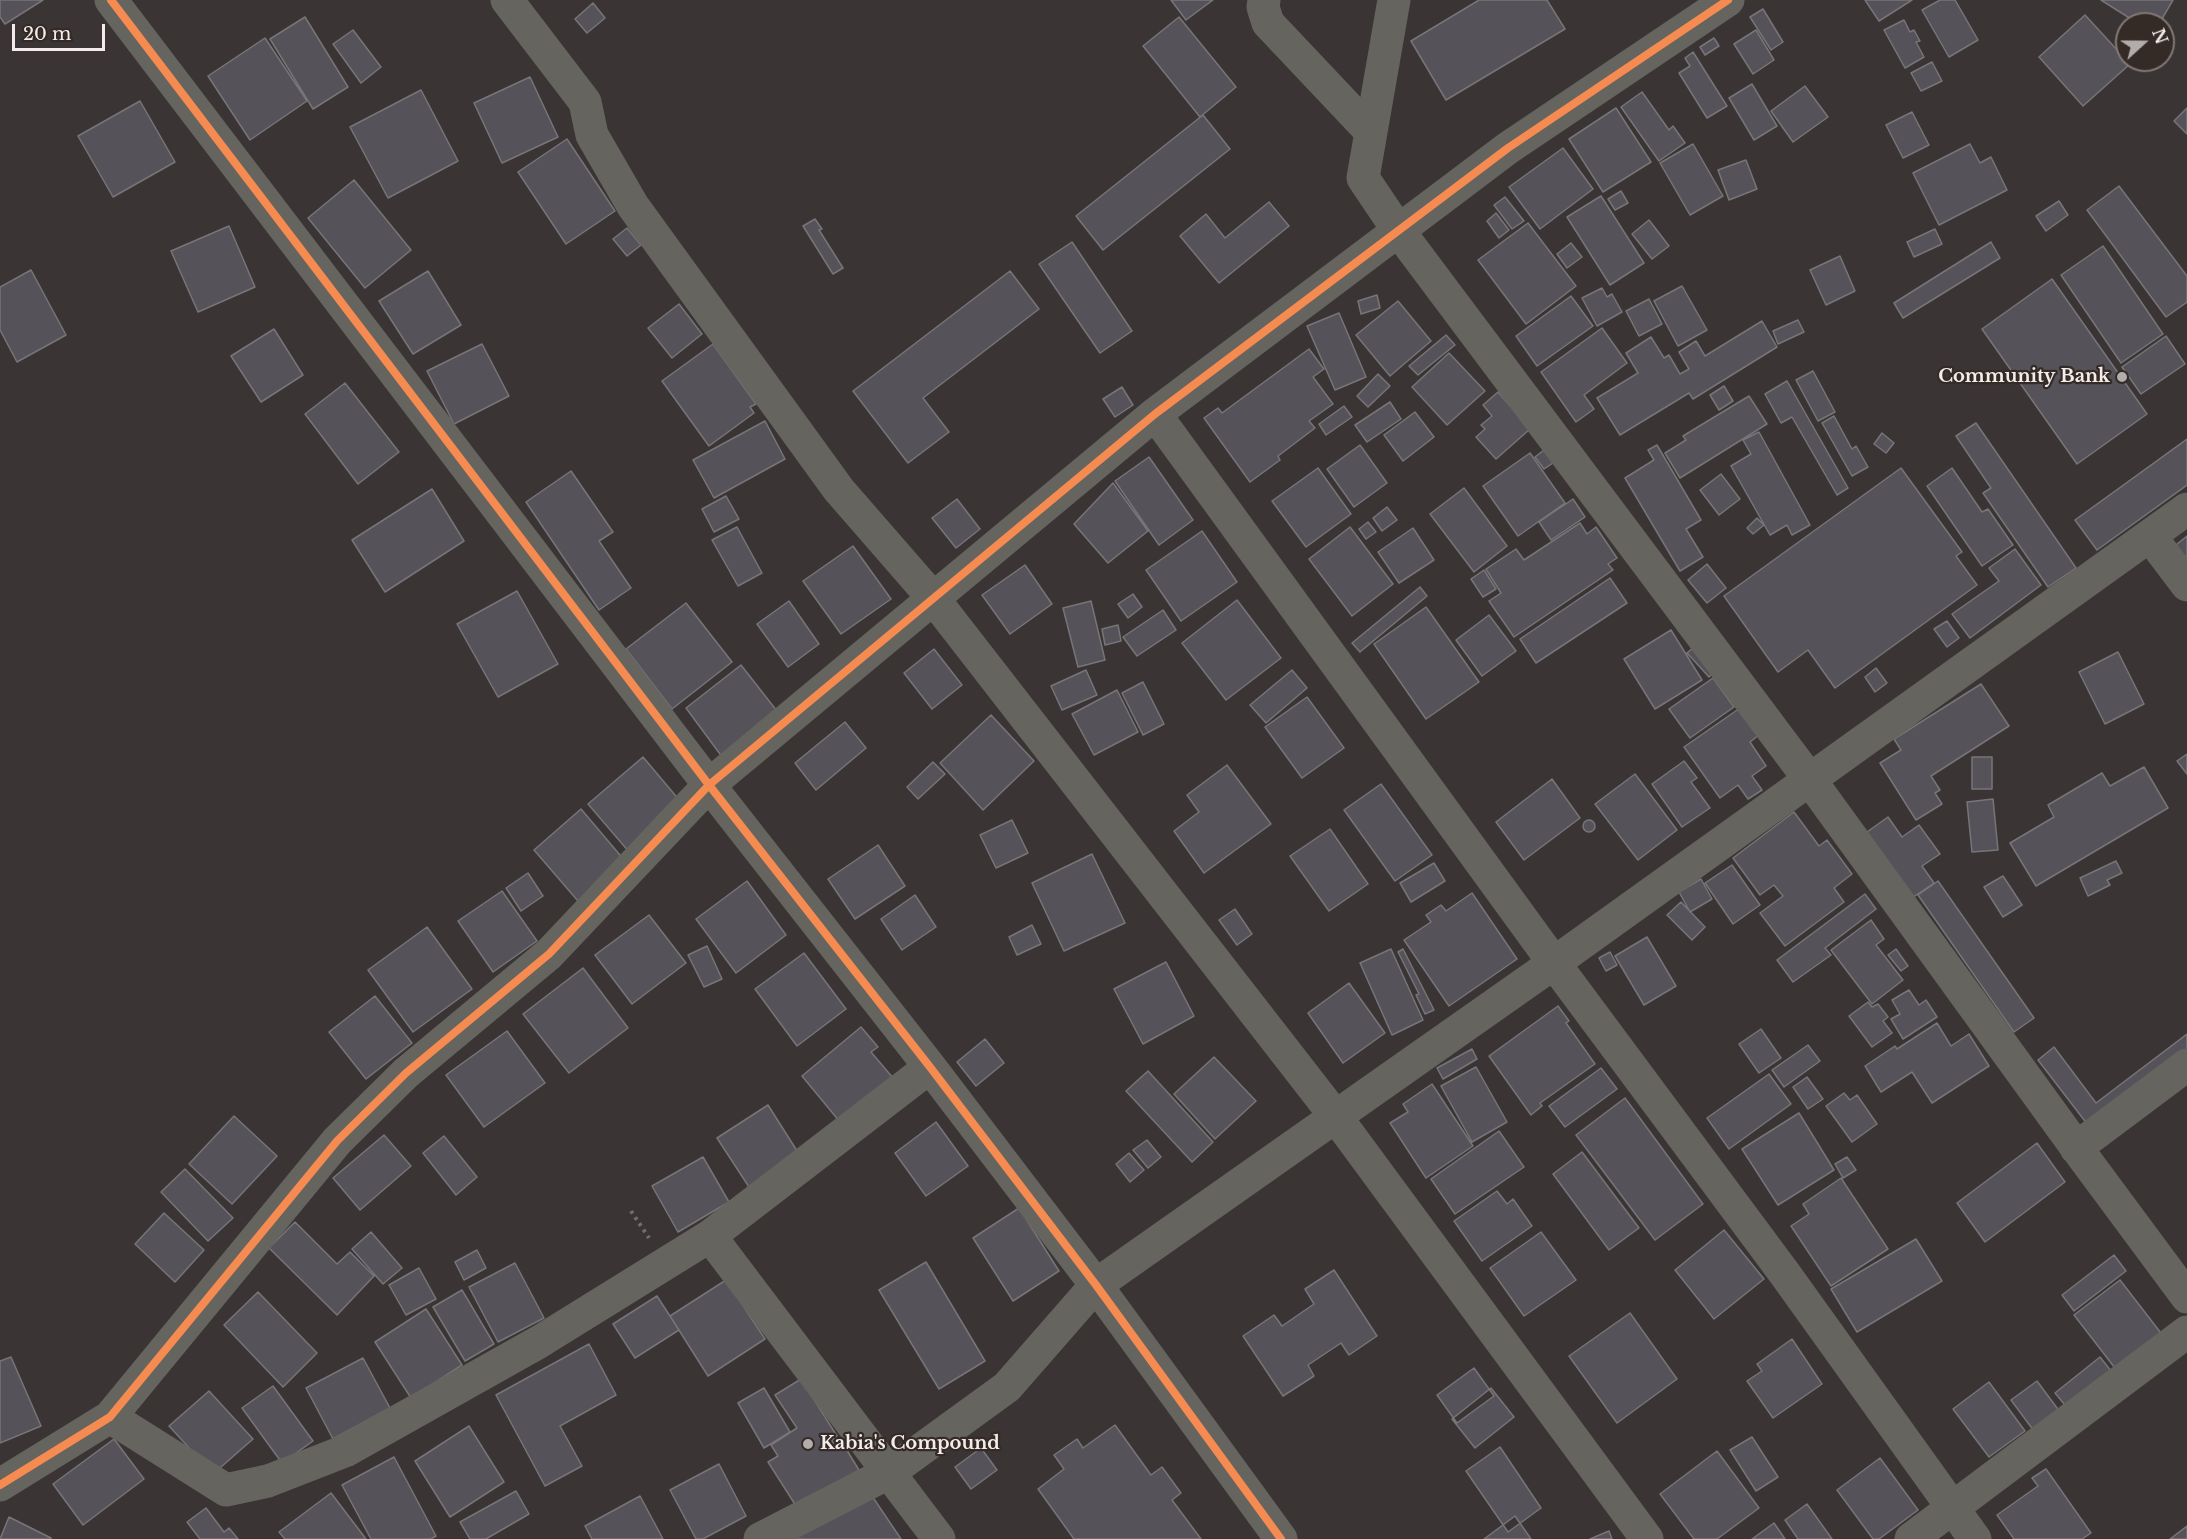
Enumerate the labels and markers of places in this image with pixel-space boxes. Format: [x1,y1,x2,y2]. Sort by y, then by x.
place label: Community Bank [1938,366,2110,388]
marker: Community Bank [2115,370,2129,384]
place label: Kabia's Compound [820,1433,1000,1455]
marker: Kabia's Compound [801,1437,815,1451]

